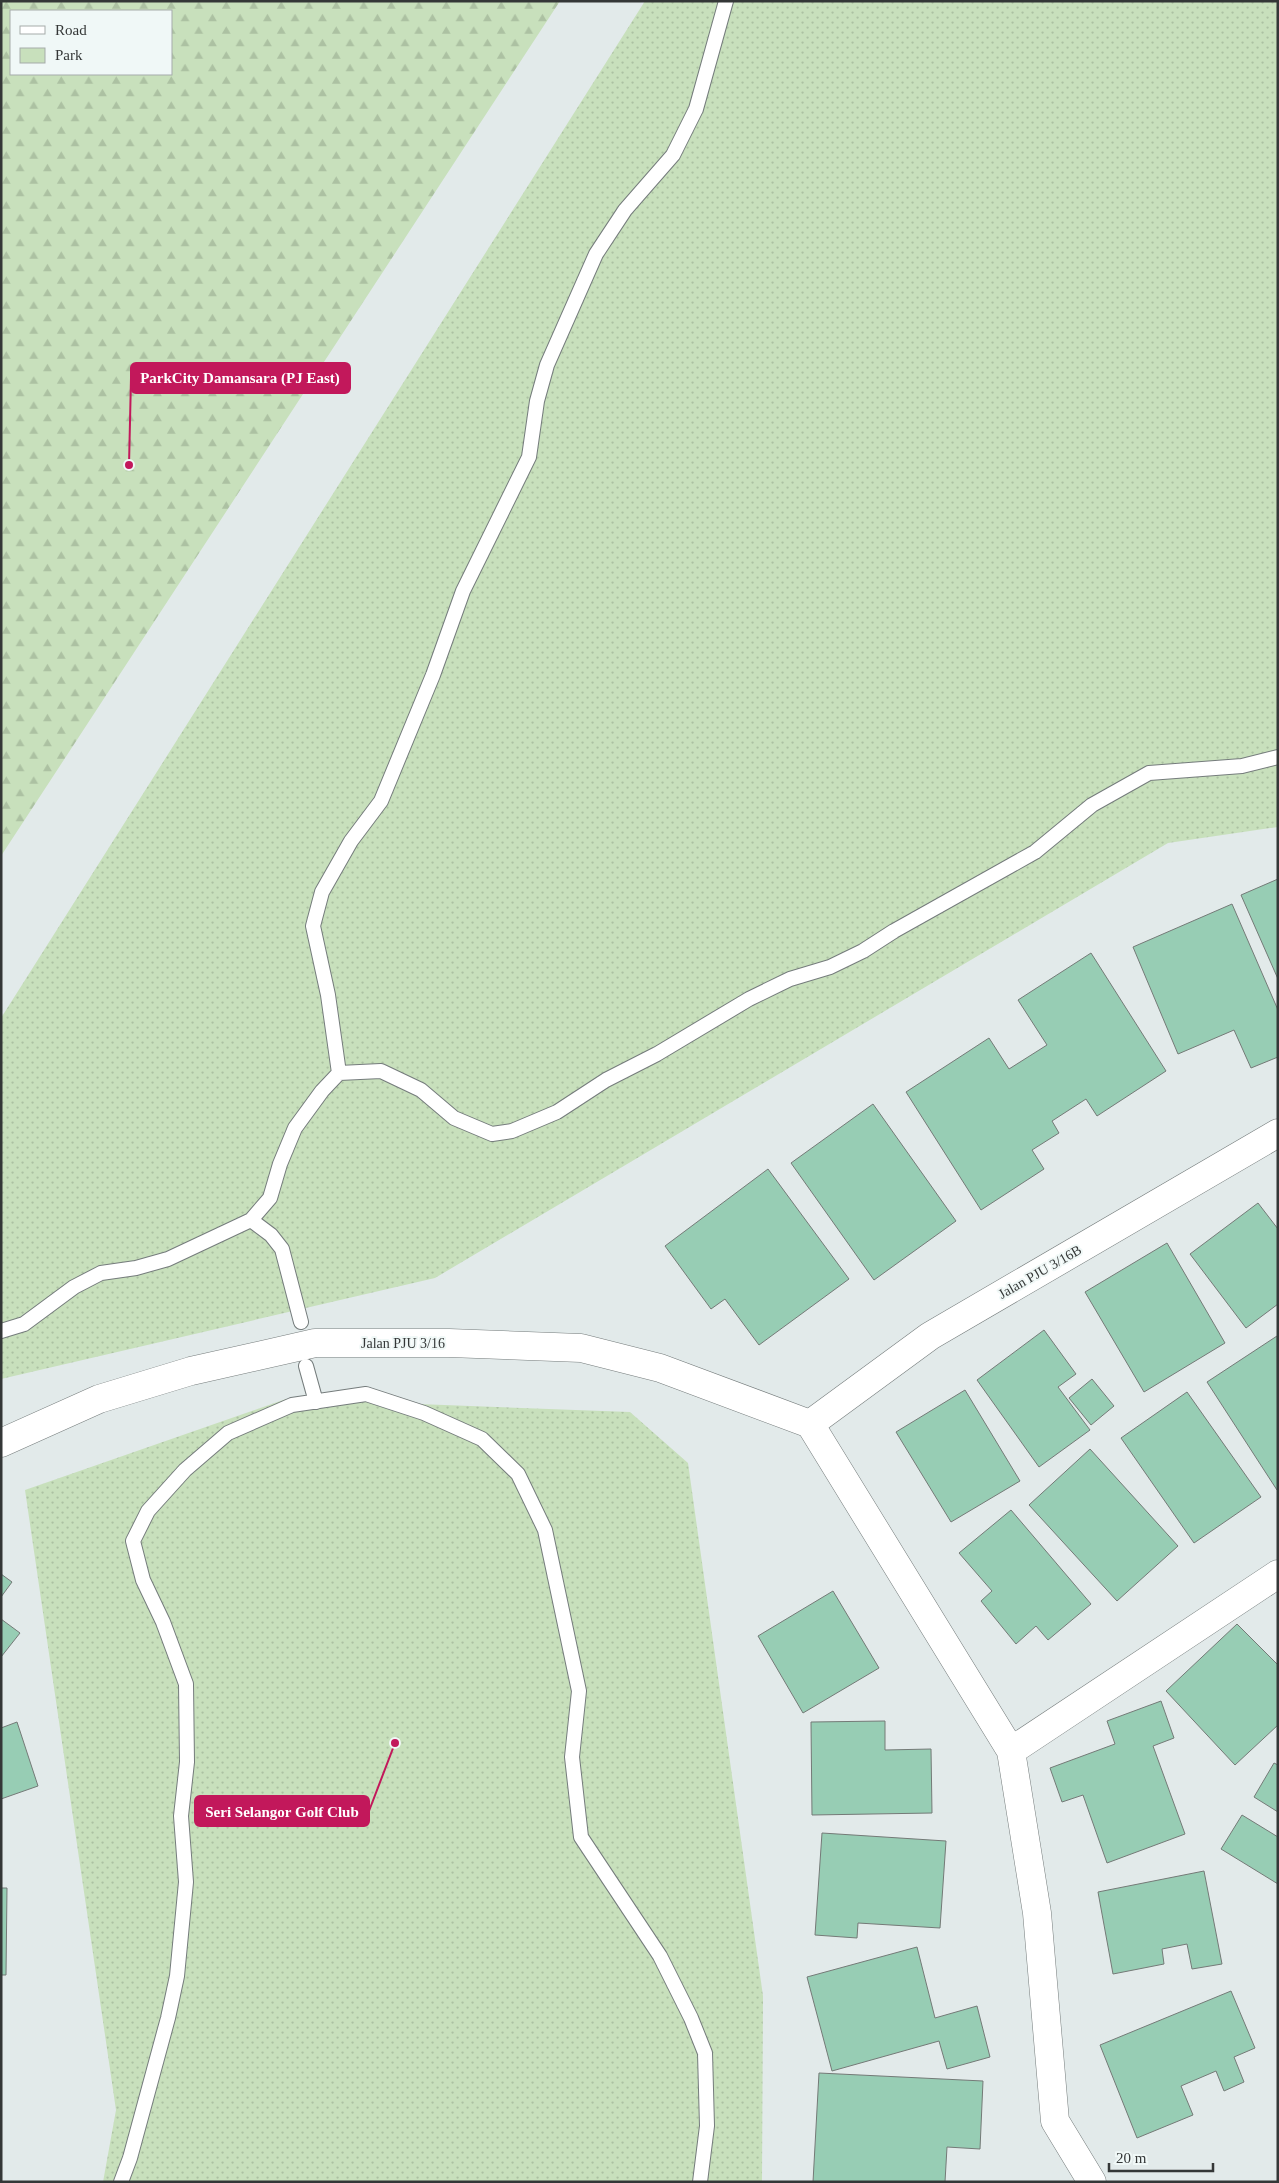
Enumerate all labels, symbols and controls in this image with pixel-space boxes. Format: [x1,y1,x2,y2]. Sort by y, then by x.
legend [10,10,172,75]
text: Road [55,22,87,38]
text: Park [55,47,83,63]
callout: ParkCity Damansara (PJ East) [131,363,350,393]
text: ParkCity Damansara (PJ East) [140,370,340,387]
street label: Jalan PJU 3/16B [996,1242,1084,1302]
street label: Jalan PJU 3/16 [361,1336,445,1351]
callout: Seri Selangor Golf Club [195,1796,369,1826]
text: Seri Selangor Golf Club [205,1804,359,1820]
scale bar [1109,2140,1213,2172]
text: 20 m [1116,2150,1147,2166]

